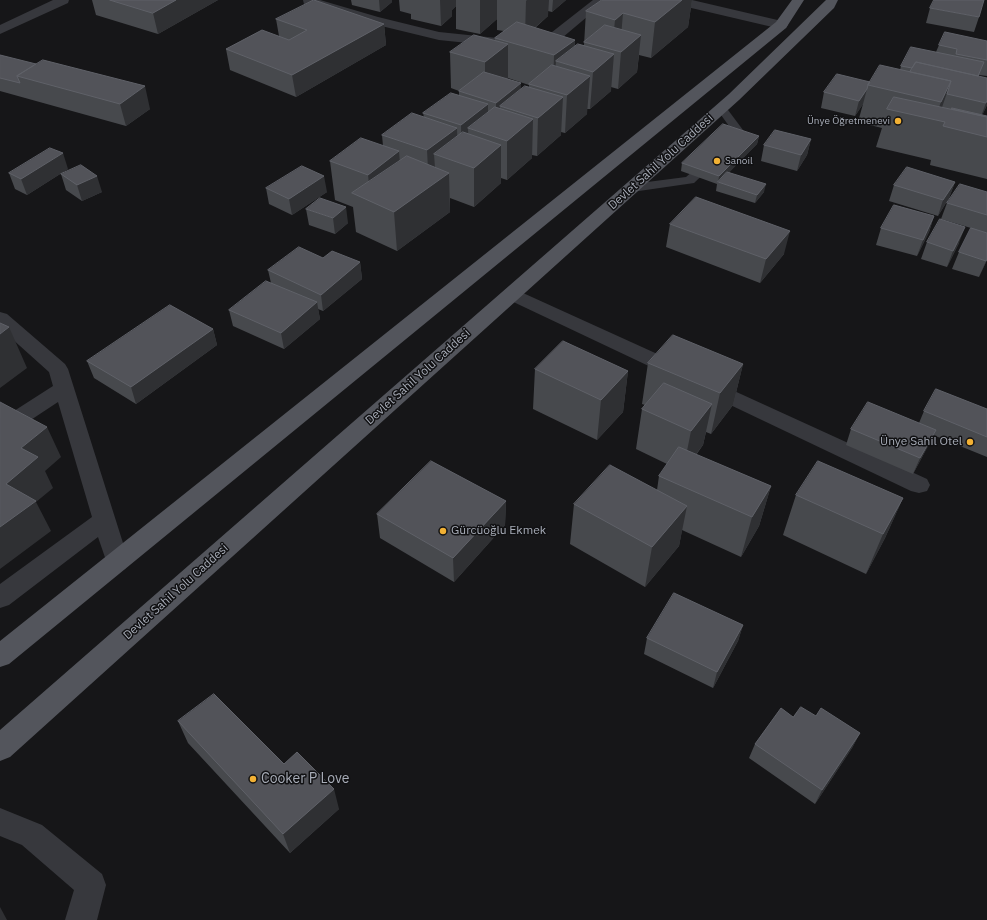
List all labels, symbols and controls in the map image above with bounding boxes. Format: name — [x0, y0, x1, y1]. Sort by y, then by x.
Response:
street label: Devlet Sahil Yolu Caddesi — [606, 111, 716, 213]
place label: Ünye Öğretmenevi — [807, 115, 890, 127]
marker: Ünye Öğretmenevi — [893, 116, 903, 126]
place label: Sanoil — [725, 155, 753, 167]
marker: Sanoil — [712, 156, 722, 166]
street label: Devlet Sahil Yolu Caddesi — [363, 326, 473, 428]
place label: Ünye Sahil Otel — [880, 435, 962, 449]
marker: Ünye Sahil Otel — [965, 437, 975, 447]
place label: Gürcüoğlu Ekmek — [451, 524, 546, 538]
marker: Gürcüoğlu Ekmek — [438, 526, 448, 536]
street label: Devlet Sahil Yolu Caddesi — [121, 541, 231, 643]
place label: Cooker P Love — [261, 771, 349, 787]
marker: Cooker P Love — [248, 774, 258, 784]

